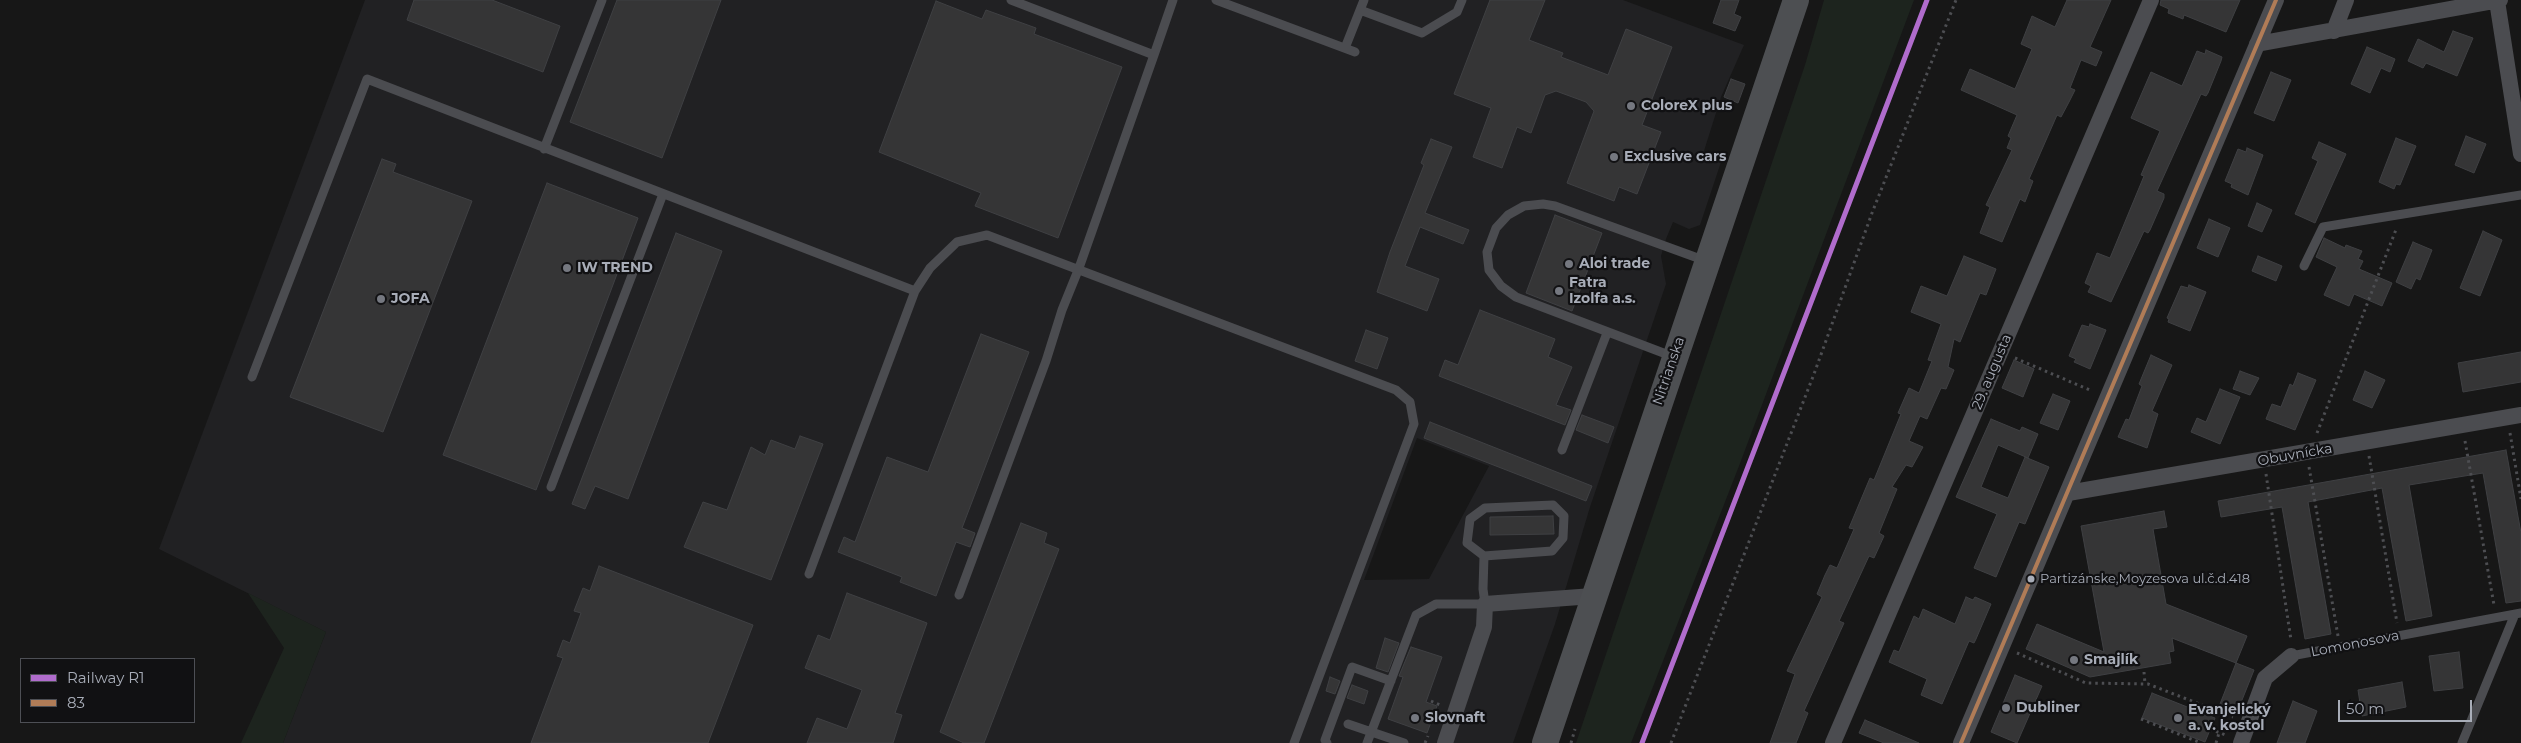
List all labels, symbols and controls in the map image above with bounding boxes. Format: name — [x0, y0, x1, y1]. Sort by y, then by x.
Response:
place label: ColoreX plus — [1641, 98, 1733, 114]
marker: ColoreX plus — [1625, 100, 1637, 112]
place label: Exclusive cars — [1624, 149, 1726, 165]
marker: Exclusive cars — [1608, 151, 1620, 163]
place label: Aloi trade — [1579, 256, 1650, 272]
marker: Aloi trade — [1563, 258, 1575, 270]
place label: IW TREND — [577, 260, 653, 276]
marker: IW TREND — [561, 262, 573, 274]
place label: Fatra Izolfa a.s. — [1569, 275, 1636, 308]
marker: Fatra Izolfa a.s. — [1553, 285, 1565, 297]
place label: JOFA — [391, 291, 430, 307]
marker: JOFA — [375, 293, 387, 305]
street label: 29. augusta — [1969, 332, 2015, 412]
street label: Nitrianska — [1649, 335, 1689, 407]
street label: Obuvnícka — [2256, 440, 2334, 470]
place label: Partizánske,Moyzesova ul.č.d.418 — [2040, 571, 2250, 587]
marker: Partizánske,Moyzesova ul.č.d.418 — [2026, 574, 2036, 584]
street label: Lomonosova — [2309, 627, 2401, 661]
place label: Smajlík — [2084, 652, 2138, 668]
marker: Smajlík — [2068, 654, 2080, 666]
legend — [20, 658, 195, 723]
text: Railway R1 — [67, 668, 144, 687]
scale bar — [2341, 690, 2475, 722]
text: 83 — [67, 693, 85, 712]
text: 50 m — [2346, 699, 2384, 718]
place label: Dubliner — [2016, 700, 2080, 716]
marker: Dubliner — [2000, 702, 2012, 714]
place label: Evanjelický a. v. kostol — [2188, 702, 2271, 734]
place label: Slovnaft — [1425, 710, 1485, 726]
marker: Slovnaft — [1409, 712, 1421, 724]
marker: Evanjelický a. v. kostol — [2172, 712, 2184, 724]

